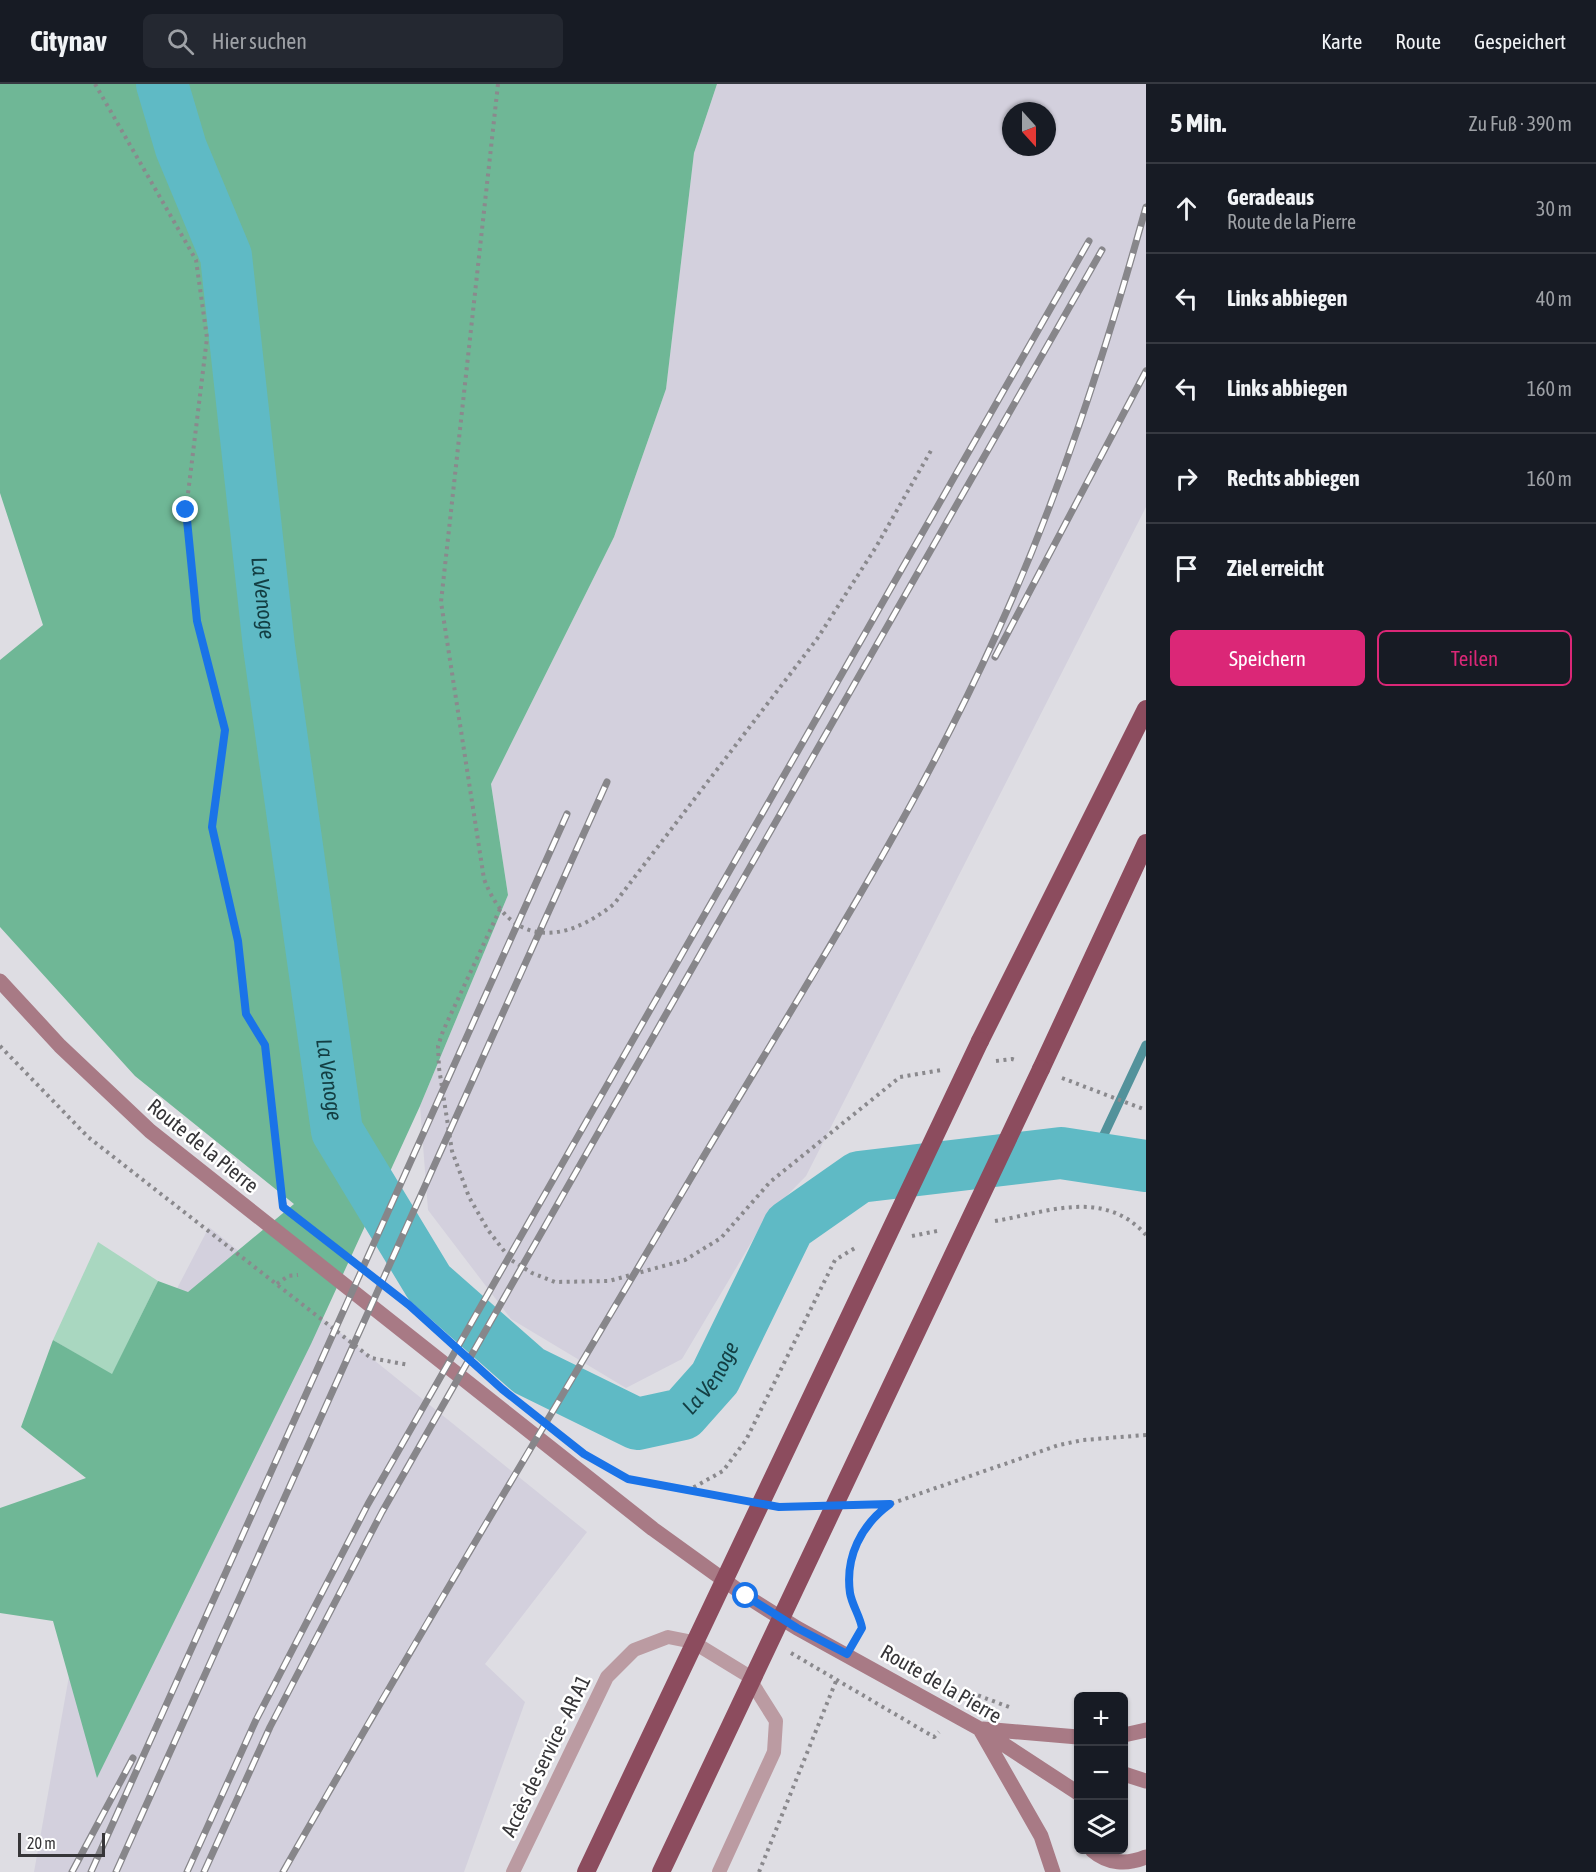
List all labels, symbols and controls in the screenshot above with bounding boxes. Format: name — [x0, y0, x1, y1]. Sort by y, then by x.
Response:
search box — [143, 14, 563, 68]
text: Citynav — [30, 25, 107, 57]
icon: search — [164, 25, 197, 58]
text: Hier suchen — [212, 28, 307, 54]
text: Karte — [1321, 29, 1362, 53]
text: Route — [1395, 29, 1441, 53]
text: Gespeichert — [1474, 29, 1566, 53]
north arrow — [1002, 102, 1056, 156]
text: 5 Min. — [1170, 108, 1226, 138]
text: Zu Fuß · 390 m — [1469, 112, 1572, 135]
text: Geradeaus — [1227, 184, 1314, 210]
icon: ahead — [1170, 192, 1203, 225]
text: 30 m — [1536, 197, 1572, 220]
text: Route de la Pierre — [1227, 210, 1356, 233]
icon: left — [1170, 282, 1203, 315]
text: Links abbiegen — [1227, 285, 1348, 311]
text: 40 m — [1536, 287, 1572, 310]
icon: left — [1170, 372, 1203, 405]
text: Links abbiegen — [1227, 375, 1348, 401]
text: 160 m — [1527, 377, 1572, 400]
icon: right — [1170, 462, 1203, 495]
text: Rechts abbiegen — [1227, 465, 1360, 491]
text: 160 m — [1527, 467, 1572, 490]
route end — [172, 496, 198, 522]
icon: arrive — [1170, 552, 1203, 585]
text: Ziel erreicht — [1227, 555, 1324, 581]
water label: La Venoge — [246, 556, 281, 641]
button: Speichern — [1170, 630, 1365, 686]
button: Teilen — [1377, 630, 1572, 686]
water label: La Venoge — [311, 1037, 348, 1122]
street label: Route de la Pierre — [143, 1093, 264, 1197]
water label: La Venoge — [676, 1337, 744, 1419]
route start — [732, 1582, 758, 1608]
street label: Route de la Pierre — [877, 1639, 1006, 1727]
street label: Accès de service - AR A1 — [496, 1671, 595, 1840]
map controls — [1074, 1692, 1128, 1854]
button: + — [1074, 1692, 1128, 1746]
button: − — [1074, 1746, 1128, 1800]
button: layers — [1074, 1800, 1128, 1854]
scale bar — [18, 1830, 105, 1858]
text: 20 m — [27, 1834, 56, 1852]

